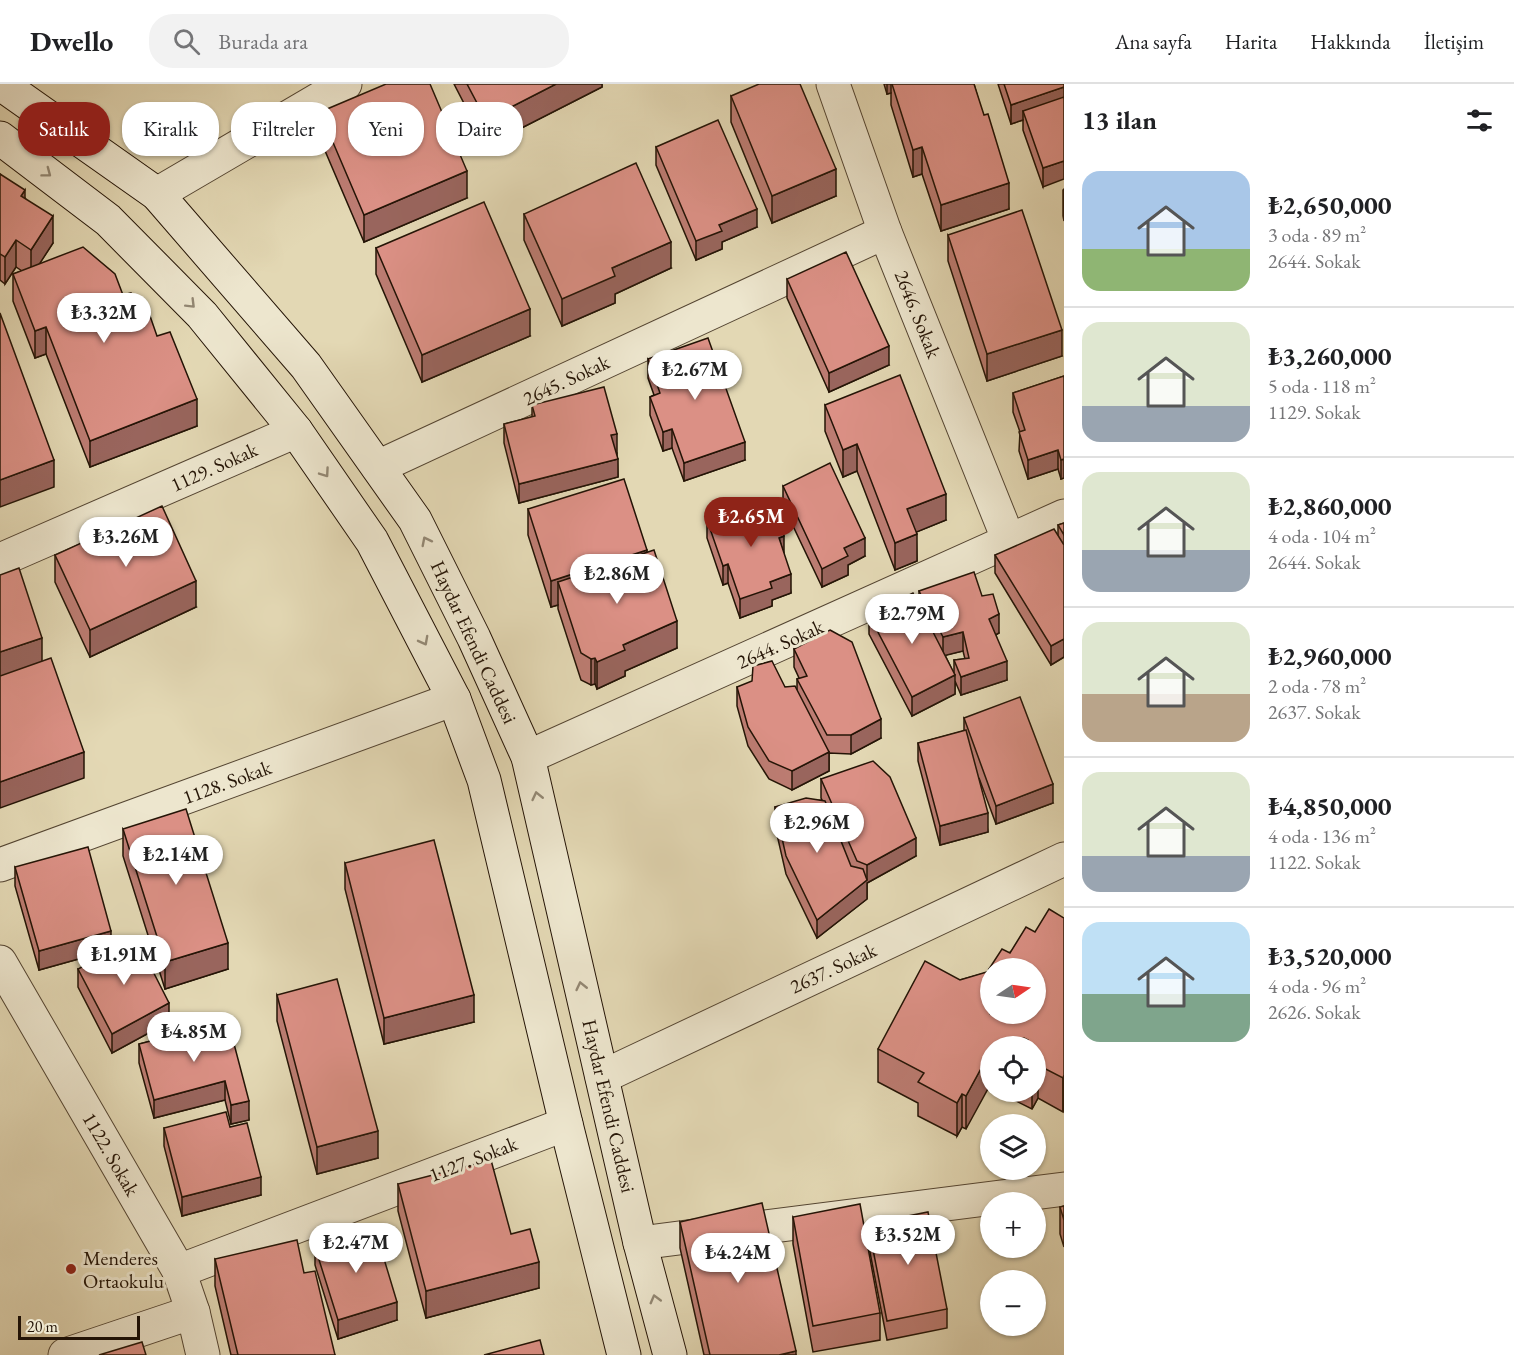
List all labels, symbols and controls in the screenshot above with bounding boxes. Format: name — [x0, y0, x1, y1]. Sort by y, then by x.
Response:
search box — [149, 14, 569, 68]
text: Dwello — [30, 23, 113, 59]
icon: search — [170, 25, 203, 58]
text: Burada ara — [218, 27, 308, 56]
text: Ana sayfa — [1115, 28, 1192, 55]
text: Harita — [1225, 28, 1277, 55]
text: Hakkında — [1310, 28, 1391, 55]
text: İletişim — [1424, 28, 1484, 55]
chip: Satılık — [18, 102, 110, 156]
chip: Kiralık — [122, 102, 219, 156]
chip: Filtreler — [231, 102, 336, 156]
chip: Yeni — [348, 102, 424, 156]
chip: Daire — [436, 102, 523, 156]
text: 13 ilan — [1082, 103, 1157, 137]
icon: filters — [1463, 104, 1496, 137]
one-way arrow — [40, 166, 51, 177]
text: ₺2,650,000 — [1268, 188, 1391, 222]
icon: home — [1130, 195, 1202, 267]
text: 3 oda · 89 m² — [1268, 222, 1366, 248]
text: 2644. Sokak — [1268, 248, 1361, 274]
street label: 2646. Sokak — [889, 266, 948, 362]
pin: ₺3.32M — [55, 293, 153, 344]
one-way arrow — [183, 296, 194, 307]
text: ₺3.32M — [71, 299, 137, 325]
text: ₺3,260,000 — [1268, 339, 1391, 373]
icon: home — [1130, 346, 1202, 418]
street label: 2645. Sokak — [519, 348, 614, 411]
pin: ₺2.67M — [646, 350, 744, 401]
text: ₺2.67M — [662, 356, 728, 382]
text: 5 oda · 118 m² — [1268, 373, 1376, 399]
text: 1129. Sokak — [1268, 399, 1361, 425]
street label: 1129. Sokak — [166, 436, 262, 498]
one-way arrow — [318, 466, 329, 477]
text: ₺2,860,000 — [1268, 489, 1391, 523]
icon: home — [1130, 496, 1202, 568]
pin: ₺2.65M — [702, 497, 800, 548]
text: ₺2.65M — [718, 503, 784, 529]
pin: ₺3.26M — [77, 517, 175, 568]
text: ₺3.26M — [93, 523, 159, 549]
text: 4 oda · 104 m² — [1268, 523, 1376, 549]
one-way arrow — [422, 537, 433, 548]
text: 2644. Sokak — [1268, 549, 1361, 575]
pin: ₺2.86M — [568, 554, 666, 605]
street label: Haydar Efendi Caddesi — [425, 556, 523, 728]
text: ₺2.86M — [584, 560, 650, 586]
pin: ₺2.79M — [863, 594, 961, 645]
text: ₺2.79M — [879, 600, 945, 626]
street label: 2644. Sokak — [732, 613, 828, 675]
one-way arrow — [416, 634, 428, 645]
text: ₺2,960,000 — [1268, 639, 1391, 673]
icon: home — [1130, 646, 1202, 718]
text: 2 oda · 78 m² — [1268, 673, 1366, 699]
text: 2637. Sokak — [1268, 699, 1361, 725]
street label: 1128. Sokak — [179, 754, 276, 810]
text: ₺4,850,000 — [1268, 789, 1391, 823]
one-way arrow — [532, 791, 545, 801]
icon: home — [1130, 796, 1202, 868]
pin: ₺2.96M — [768, 803, 866, 854]
text: ₺2.96M — [784, 809, 850, 835]
text: 4 oda · 136 m² — [1268, 823, 1376, 849]
pin: ₺2.14M — [127, 835, 225, 886]
text: ₺2.14M — [143, 841, 209, 867]
text: 1122. Sokak — [1268, 849, 1361, 875]
pin: ₺1.91M — [75, 935, 173, 986]
street label: 2637. Sokak — [786, 936, 881, 999]
text: ₺3,520,000 — [1268, 939, 1391, 973]
text: ₺1.91M — [91, 941, 157, 967]
icon: home — [1130, 946, 1202, 1018]
north arrow — [980, 958, 1046, 1024]
map controls — [980, 958, 1046, 1336]
text: 4 oda · 96 m² — [1268, 973, 1366, 999]
one-way arrow — [576, 981, 589, 991]
text: 2626. Sokak — [1268, 999, 1361, 1025]
pin: ₺4.85M — [145, 1012, 243, 1063]
street label: Haydar Efendi Caddesi — [576, 1017, 642, 1195]
text: ₺4.85M — [161, 1018, 227, 1044]
button: locate — [980, 1036, 1046, 1102]
street label: 1122. Sokak — [77, 1107, 146, 1201]
button: layers — [980, 1114, 1046, 1180]
street label: 1127. Sokak — [425, 1130, 521, 1188]
button: + — [980, 1192, 1046, 1258]
pin: ₺3.52M — [859, 1215, 957, 1266]
text: ₺3.52M — [875, 1221, 941, 1247]
pin: ₺2.47M — [307, 1223, 405, 1274]
text: ₺2.47M — [323, 1229, 389, 1255]
pin: ₺4.24M — [689, 1233, 787, 1284]
text: ₺4.24M — [705, 1239, 771, 1265]
place label: Menderes Ortaokulu — [83, 1245, 165, 1294]
marker: Menderes Ortaokulu — [64, 1262, 78, 1276]
button: − — [980, 1270, 1046, 1336]
one-way arrow — [650, 1294, 662, 1304]
scale bar — [18, 1313, 140, 1340]
text: 20 m — [27, 1316, 58, 1337]

